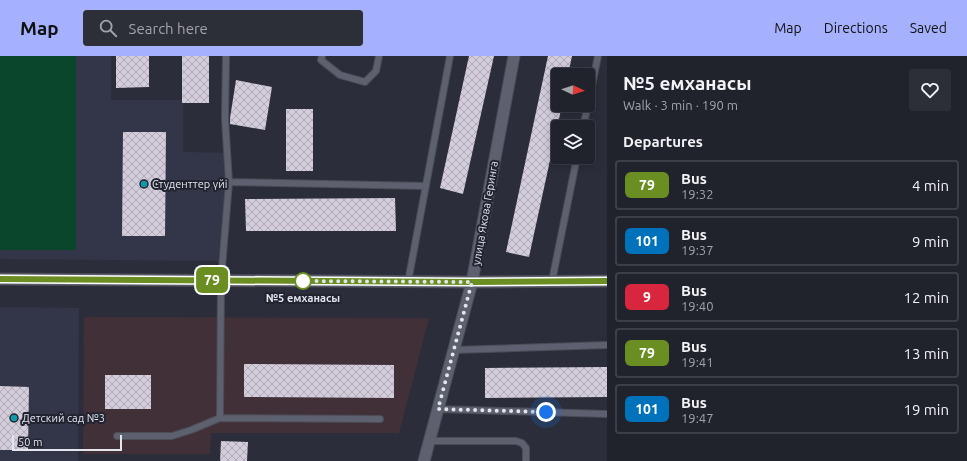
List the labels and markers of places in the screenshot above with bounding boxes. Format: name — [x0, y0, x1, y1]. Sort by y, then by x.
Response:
place label: Студенттер үйі — [152, 178, 227, 190]
marker: Студенттер үйі — [139, 179, 149, 189]
marker: №5 емханасы — [294, 272, 312, 290]
place label: №5 емханасы — [266, 292, 340, 304]
place label: Детский сад №3 — [22, 412, 105, 424]
marker: Детский сад №3 — [9, 413, 19, 423]

